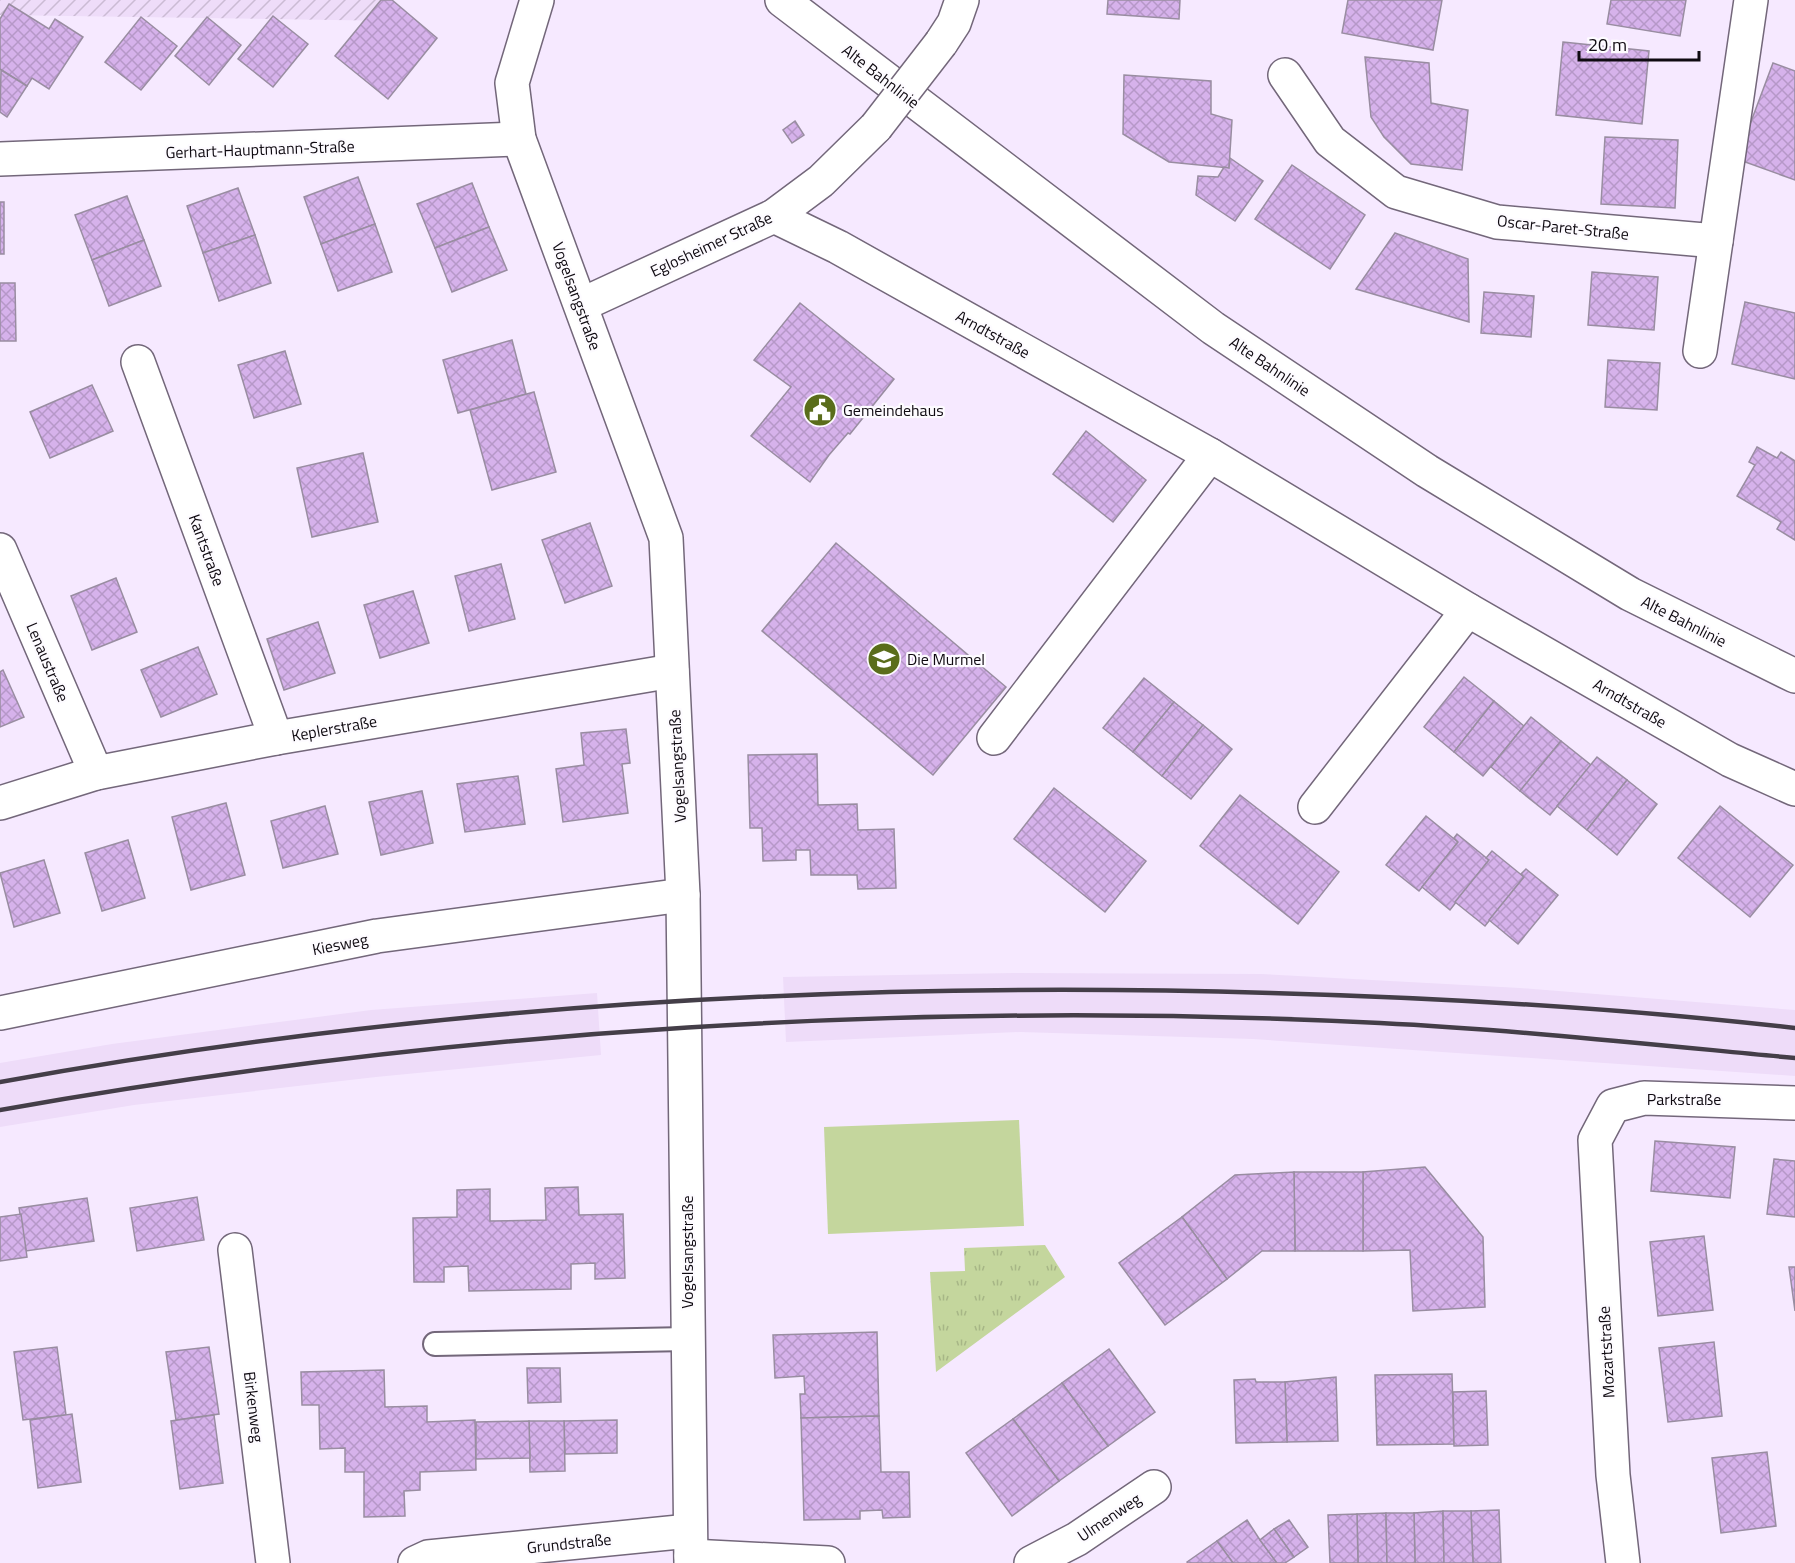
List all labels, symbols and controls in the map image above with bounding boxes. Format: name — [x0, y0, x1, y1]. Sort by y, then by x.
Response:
scale bar — [1579, 24, 1699, 62]
text: 20 m — [1588, 31, 1627, 58]
street label: Alte Bahnlinie — [837, 38, 925, 114]
street label: Gerhart-Hauptmann-Straße — [165, 134, 355, 164]
street label: Eglosheimer Straße — [646, 205, 776, 283]
street label: Oscar-Paret-Straße — [1496, 208, 1630, 246]
street label: Vogelsangstraße — [546, 239, 608, 353]
street label: Arndtstraße — [951, 304, 1035, 364]
street label: Alte Bahnlinie — [1225, 330, 1315, 402]
public building icon: Gemeindehaus — [802, 392, 838, 428]
place label: Gemeindehaus — [843, 398, 944, 422]
street label: Kantstraße — [183, 511, 231, 589]
street label: Alte Bahnlinie — [1637, 589, 1731, 653]
street label: Lenaustraße — [20, 618, 76, 706]
school or university icon: Die Murmel — [866, 641, 902, 677]
place label: Die Murmel — [907, 647, 985, 671]
street label: Arndtstraße — [1589, 672, 1671, 734]
street label: Keplerstraße — [289, 709, 379, 747]
street label: Vogelsangstraße — [662, 709, 692, 823]
street label: Kiesweg — [310, 927, 370, 961]
street label: Parkstraße — [1647, 1087, 1721, 1111]
street label: Vogelsangstraße — [675, 1195, 699, 1309]
street label: Mozartstraße — [1592, 1305, 1620, 1399]
street label: Birkenweg — [238, 1370, 270, 1444]
street label: Ulmenweg — [1072, 1487, 1146, 1547]
street label: Grundstraße — [526, 1527, 612, 1559]

